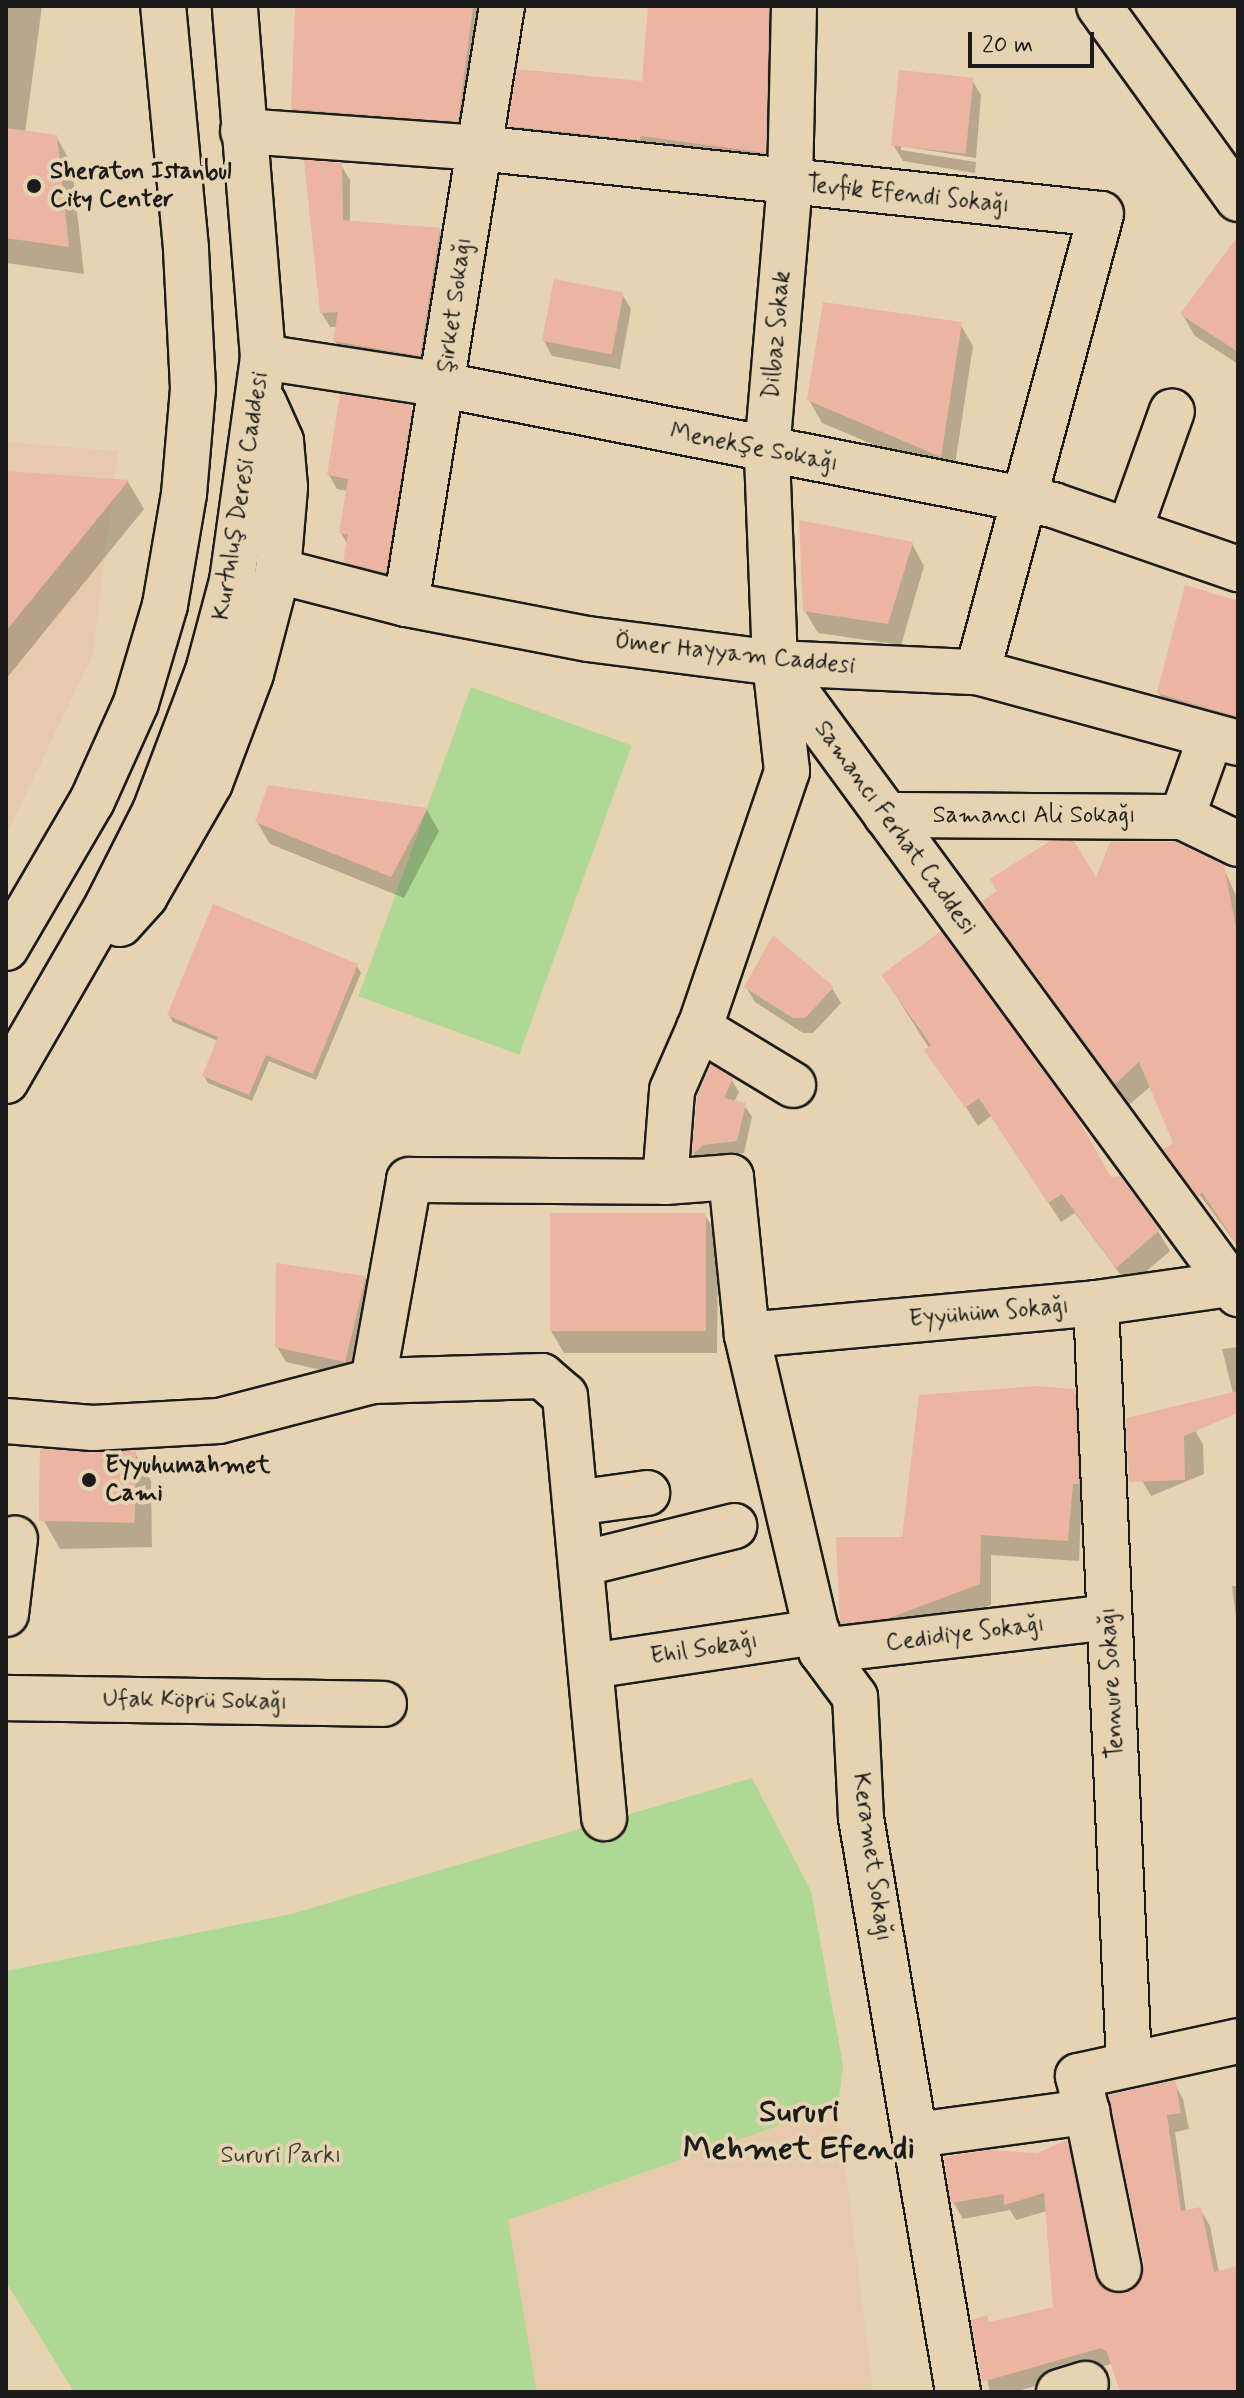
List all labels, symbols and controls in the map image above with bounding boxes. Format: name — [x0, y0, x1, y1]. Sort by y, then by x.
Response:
scale bar — [972, 16, 1098, 66]
text: 20 m — [982, 30, 1033, 61]
place label: Sheraton Istanbul City Center — [50, 158, 232, 214]
street label: Tevfik Efendi Sokağı — [806, 170, 1010, 220]
marker: Sheraton Istanbul City Center — [25, 177, 43, 195]
street label: Şirket Sokağı — [431, 235, 479, 375]
street label: Dilbaz Sokak — [757, 268, 797, 402]
street label: Kurtuluş Deresi Caddesi — [207, 370, 275, 622]
street label: Menekşe Sokağı — [669, 418, 839, 478]
street label: Ömer Hayyam Caddesi — [618, 628, 852, 680]
street label: Samancı Ferhat Caddesi — [807, 715, 983, 941]
street label: Samancı Ali Sokağı — [932, 802, 1136, 830]
street label: Eyyühüm Sokağı — [907, 1292, 1071, 1334]
place label: Eyyuhumahmet Cami — [105, 1452, 270, 1508]
marker: Eyyuhumahmet Cami — [80, 1471, 98, 1489]
street label: Tennure Sokağı — [1094, 1605, 1130, 1761]
street label: Cedidiye Sokağı — [884, 1610, 1046, 1658]
street label: Ehil Sokağı — [648, 1626, 760, 1672]
street label: Ufak Köprü Sokağı — [101, 1685, 289, 1717]
street label: Keramet Sokağı — [846, 1770, 898, 1944]
district label: Sururi Mehmet Efendi — [686, 2094, 912, 2169]
park label: Sururi Parkı — [221, 2142, 341, 2170]

